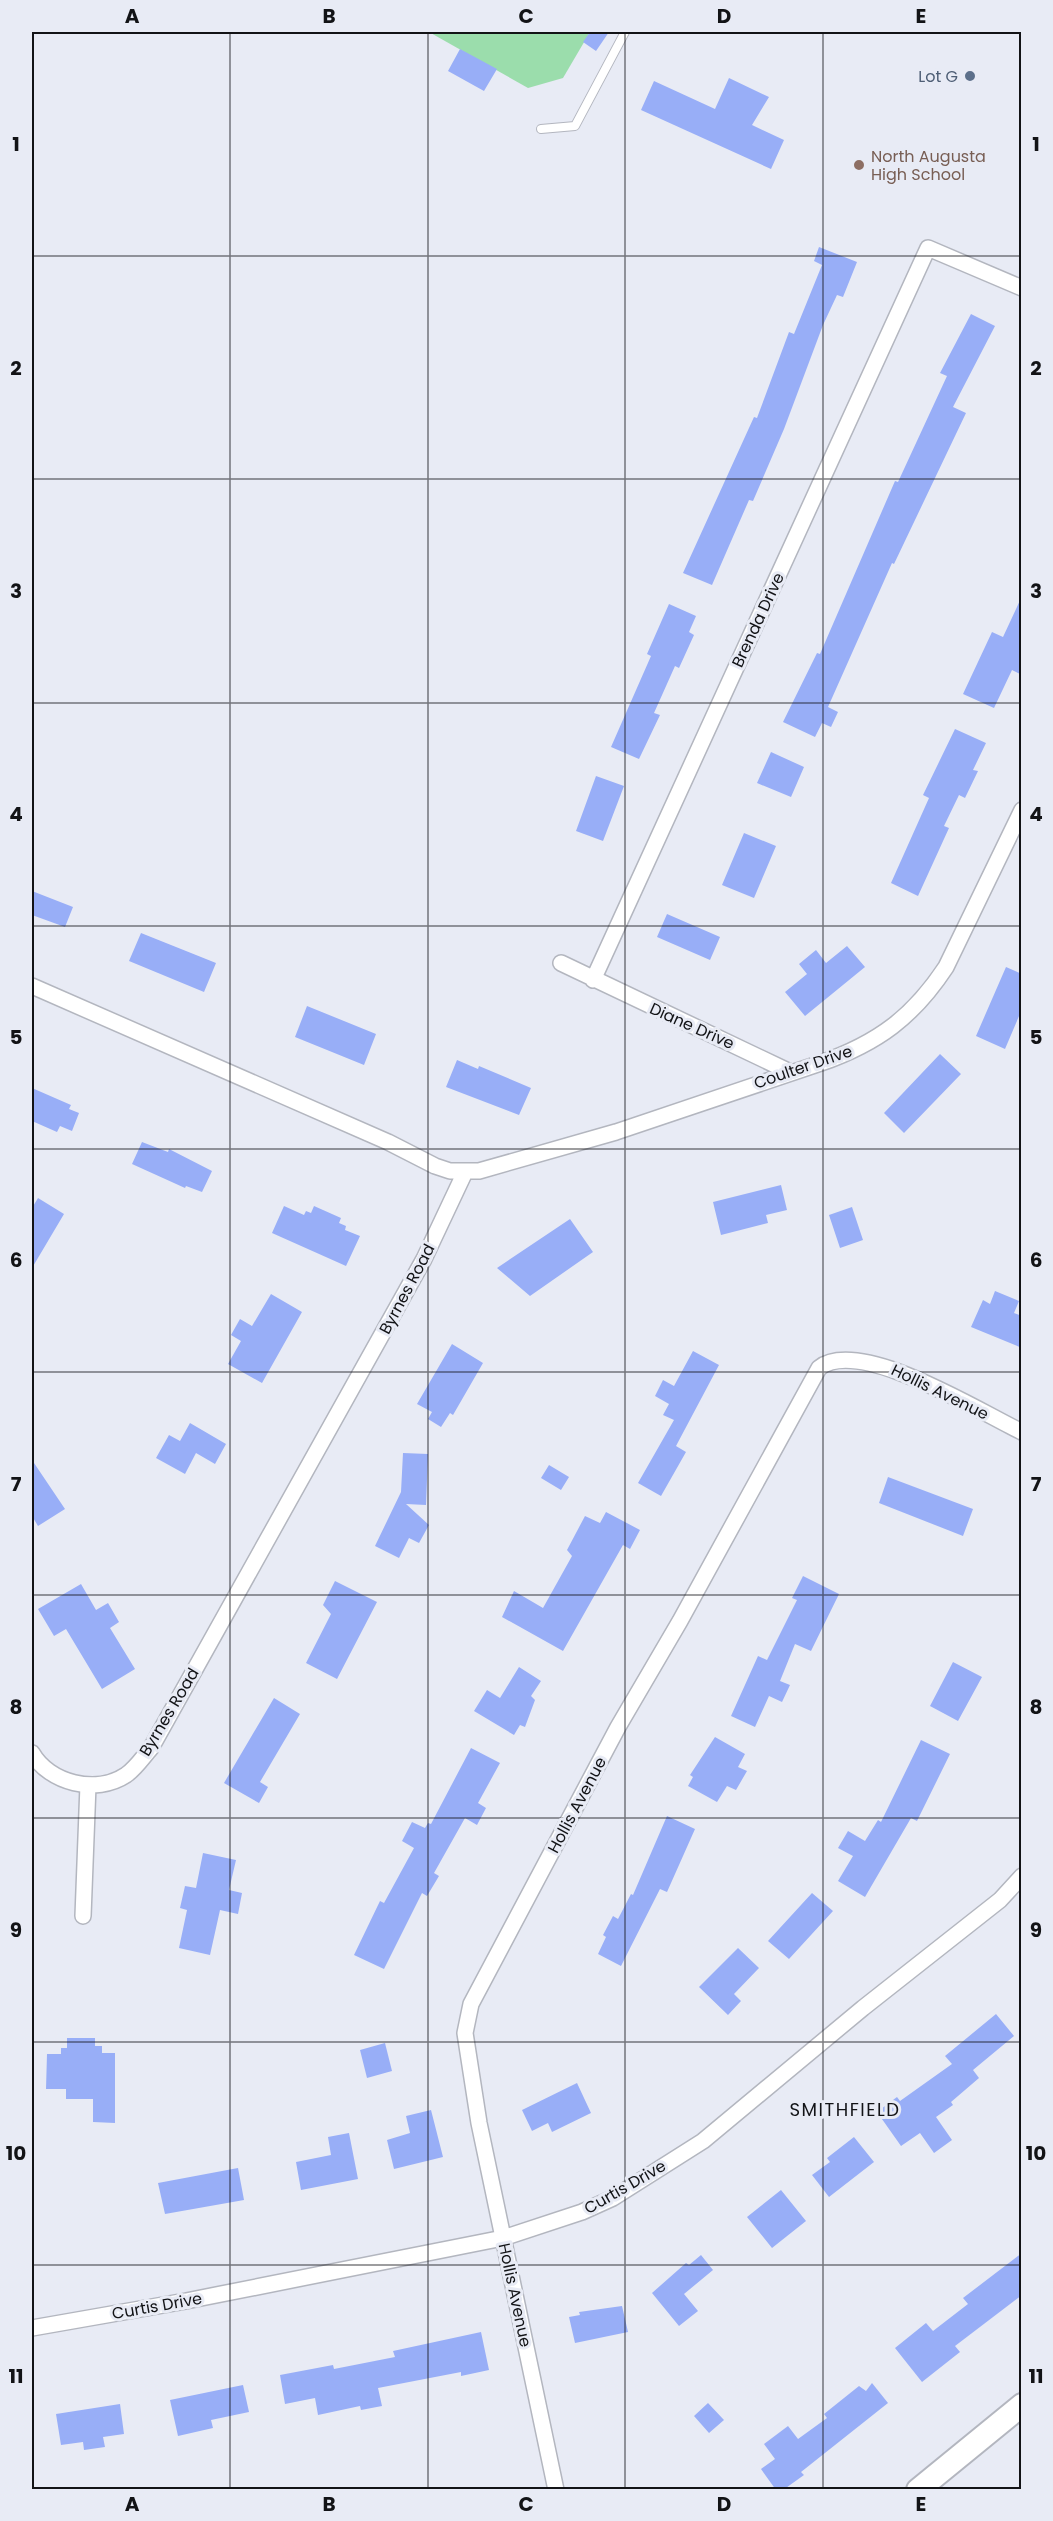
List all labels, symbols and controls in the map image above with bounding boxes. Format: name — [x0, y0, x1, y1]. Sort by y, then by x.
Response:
text: A — [125, 2, 140, 30]
text: B — [322, 2, 336, 30]
text: C — [518, 2, 534, 30]
text: D — [717, 2, 731, 30]
text: E — [916, 2, 926, 30]
place label: Lot G — [918, 65, 958, 88]
marker: Lot G — [963, 69, 977, 83]
text: 1 — [12, 130, 20, 158]
text: 1 — [1032, 130, 1040, 158]
place label: North Augusta High School — [871, 145, 986, 186]
marker: North Augusta High School — [852, 158, 866, 172]
text: 2 — [10, 354, 22, 382]
text: 2 — [1030, 354, 1042, 382]
street label: Brenda Drive — [726, 569, 790, 671]
text: 3 — [10, 577, 22, 605]
text: 3 — [1030, 577, 1042, 605]
text: 4 — [9, 800, 23, 828]
text: 4 — [1029, 800, 1043, 828]
street label: Diane Drive — [646, 997, 738, 1055]
text: 5 — [10, 1023, 23, 1051]
text: 5 — [1030, 1023, 1043, 1051]
street label: Coulter Drive — [751, 1039, 855, 1095]
street label: Byrnes Road — [374, 1240, 440, 1338]
text: 6 — [10, 1246, 22, 1274]
text: 6 — [1030, 1246, 1042, 1274]
street label: Hollis Avenue — [887, 1358, 993, 1426]
text: 7 — [11, 1470, 22, 1498]
text: 7 — [1031, 1470, 1042, 1498]
street label: Byrnes Road — [134, 1664, 204, 1760]
text: 8 — [10, 1693, 22, 1721]
text: 8 — [1030, 1693, 1042, 1721]
street label: Hollis Avenue — [542, 1753, 612, 1857]
text: 9 — [10, 1916, 22, 1944]
text: 9 — [1030, 1916, 1042, 1944]
district label: SMITHFIELD — [790, 2097, 900, 2122]
text: 10 — [6, 2139, 26, 2167]
text: 10 — [1026, 2139, 1046, 2167]
street label: Curtis Drive — [580, 2154, 670, 2220]
street label: Hollis Avenue — [493, 2241, 537, 2349]
street label: Curtis Drive — [110, 2287, 204, 2325]
text: 11 — [8, 2362, 24, 2390]
text: 11 — [1028, 2362, 1044, 2390]
text: A — [125, 2490, 140, 2518]
text: B — [322, 2490, 336, 2518]
text: C — [518, 2490, 534, 2518]
text: D — [717, 2490, 731, 2518]
text: E — [916, 2490, 926, 2518]

